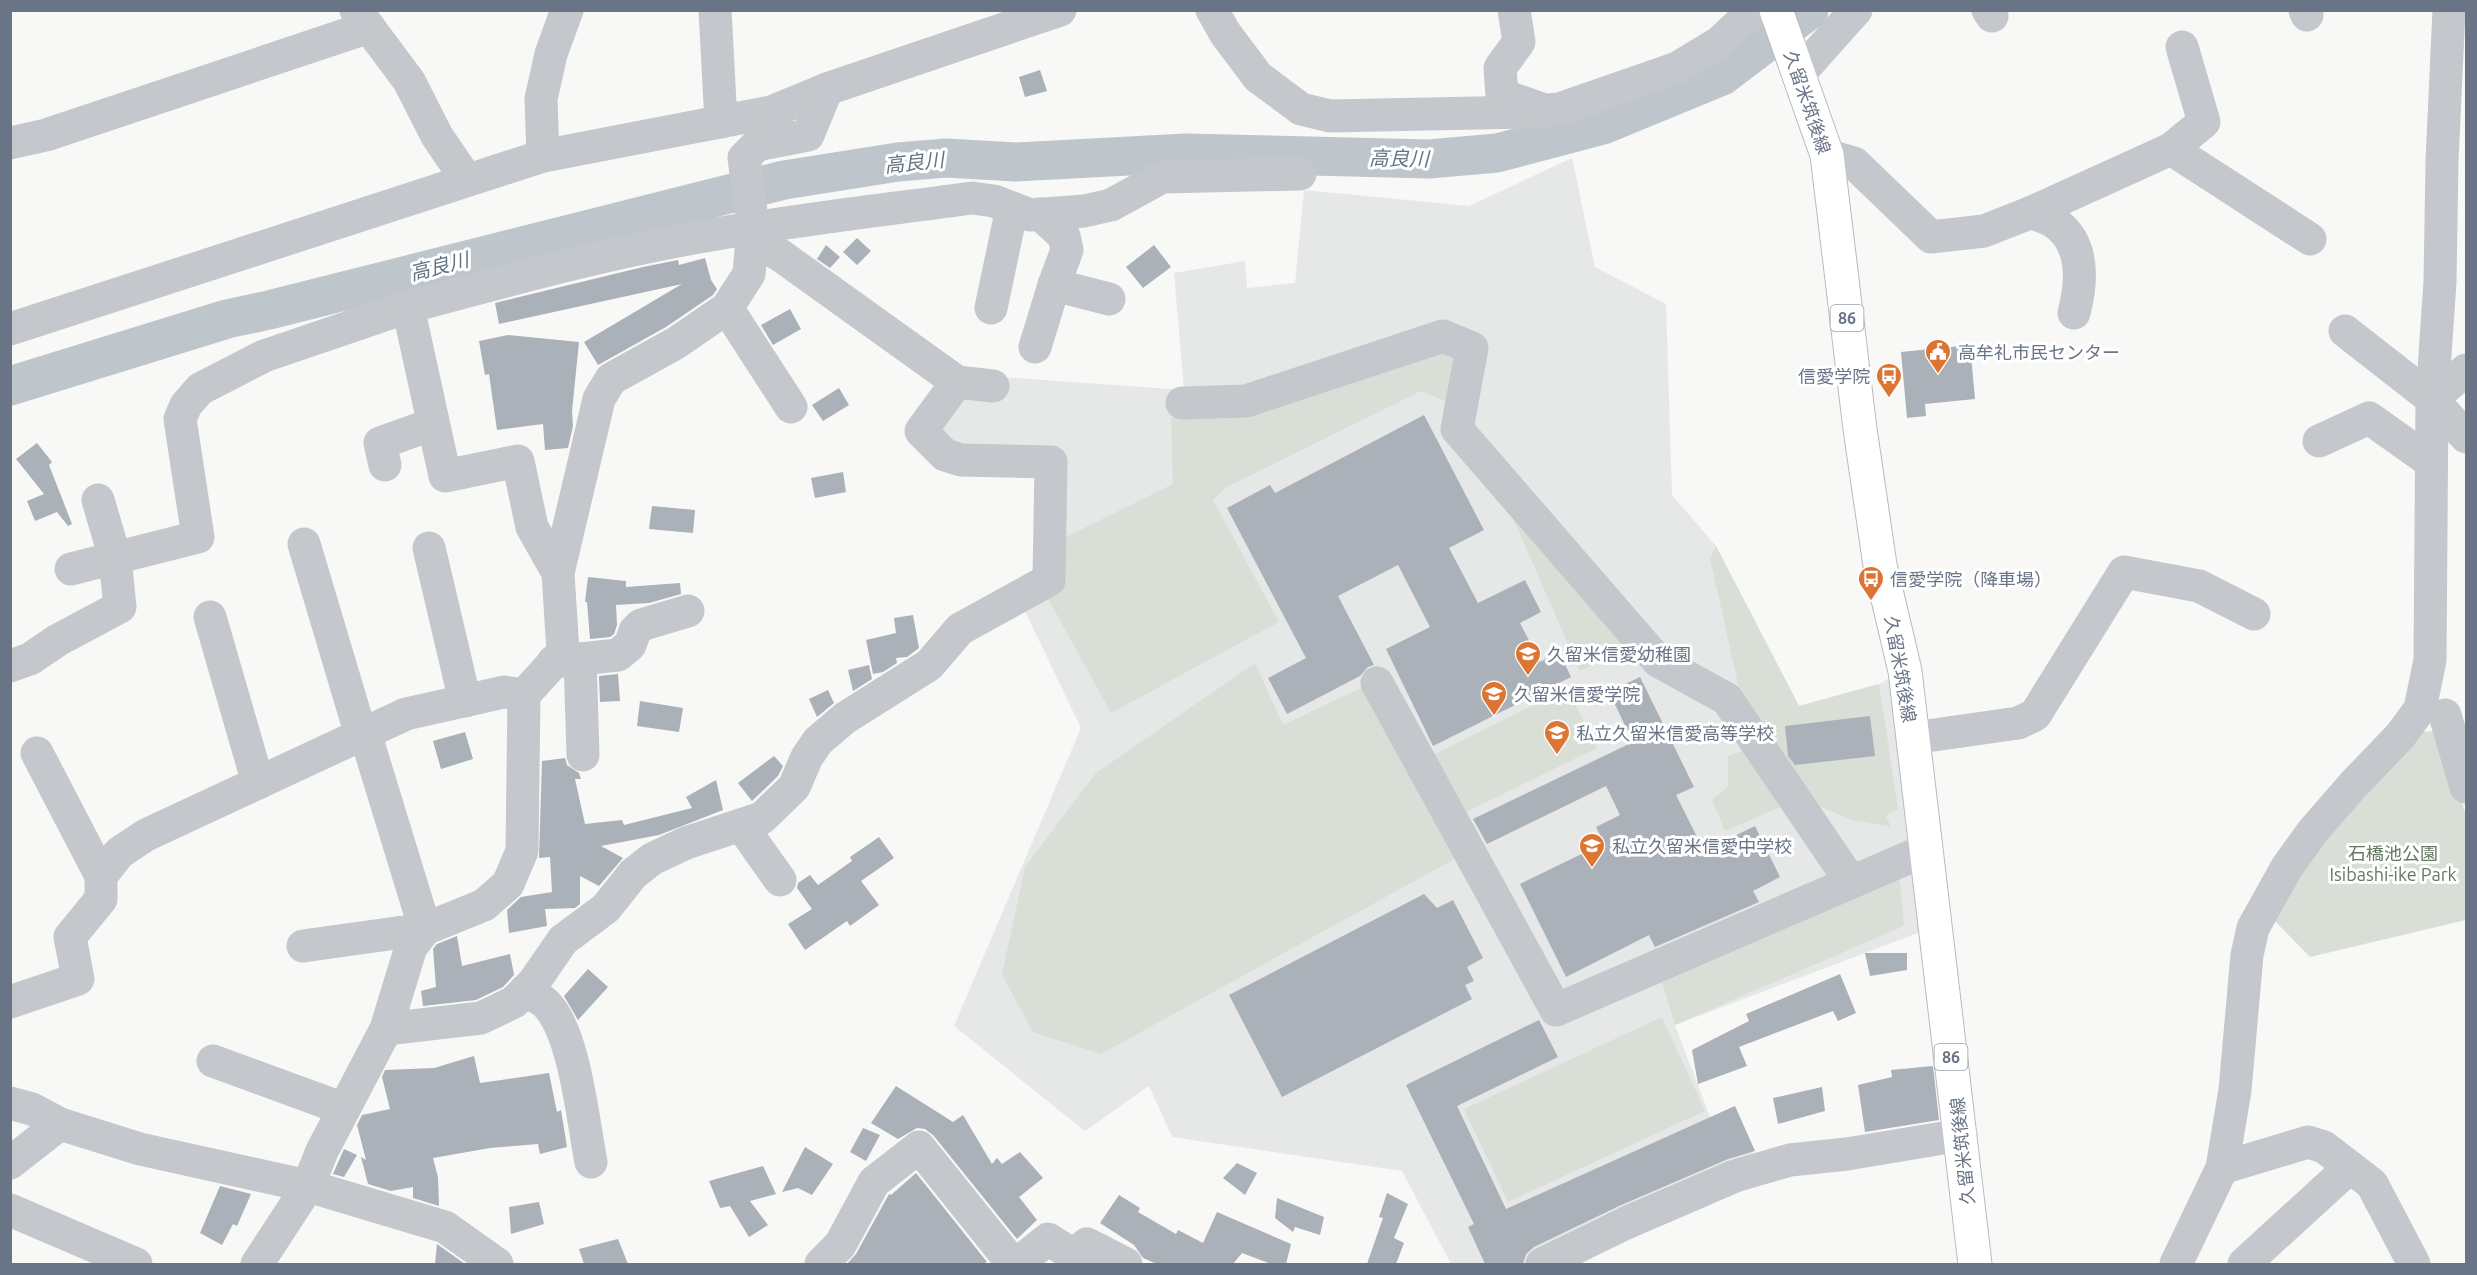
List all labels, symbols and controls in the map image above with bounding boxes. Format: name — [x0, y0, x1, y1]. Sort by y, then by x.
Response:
street label: 久留米筑後線 — [1781, 48, 1835, 156]
water label: 高良川 — [1369, 146, 1431, 170]
water label: 高良川 — [883, 147, 947, 177]
water label: 高良川 — [407, 247, 473, 284]
road number: 86 — [1830, 305, 1864, 331]
public building icon: 高牟礼市民センター — [1923, 337, 1953, 375]
place label: 高牟礼市民センター — [1958, 342, 2120, 362]
bus stop icon: 信愛学院 — [1874, 361, 1904, 399]
place label: 信愛学院 — [1798, 366, 1870, 386]
bus stop icon: 信愛学院（降車場） — [1856, 564, 1886, 602]
place label: 信愛学院（降車場） — [1890, 569, 2052, 589]
street label: 久留米筑後線 — [1882, 614, 1920, 724]
school or university icon: 久留米信愛幼稚園 — [1513, 639, 1543, 677]
place label: 久留米信愛幼稚園 — [1547, 644, 1691, 664]
school or university icon: 久留米信愛学院 — [1479, 679, 1509, 717]
place label: 久留米信愛学院 — [1514, 684, 1640, 704]
school or university icon: 私立久留米信愛高等学校 — [1542, 718, 1572, 756]
place label: 私立久留米信愛高等学校 — [1576, 723, 1774, 743]
school or university icon: 私立久留米信愛中学校 — [1577, 831, 1607, 869]
place label: 私立久留米信愛中学校 — [1612, 836, 1792, 856]
park label: 石橋池公園 Isibashi-ike Park — [2329, 843, 2457, 884]
road number: 86 — [1934, 1044, 1968, 1070]
street label: 久留米筑後線 — [1946, 1096, 1978, 1206]

